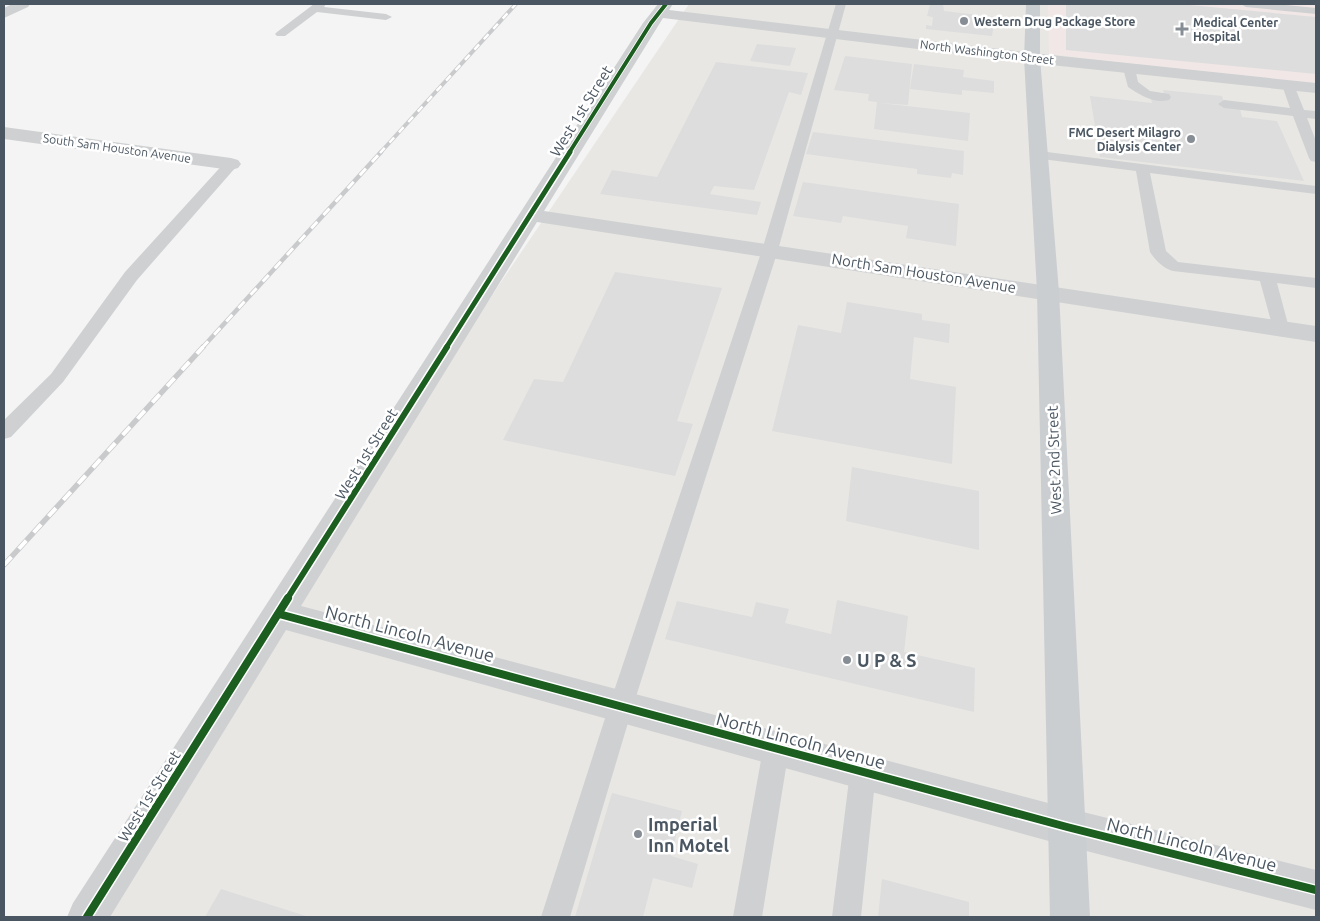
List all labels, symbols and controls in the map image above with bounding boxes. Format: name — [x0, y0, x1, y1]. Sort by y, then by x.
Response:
marker: Western Drug Package Store — [958, 15, 970, 27]
place label: Western Drug Package Store — [974, 15, 1135, 28]
place label: Medical Center Hospital — [1193, 16, 1278, 43]
marker: Medical Center Hospital — [1175, 22, 1189, 36]
street label: North Washington Street — [919, 37, 1055, 67]
street label: West 1st Street — [546, 62, 616, 160]
place label: FMC Desert Milagro Dialysis Center — [1068, 126, 1181, 153]
street label: South Sam Houston Avenue — [42, 131, 192, 165]
marker: FMC Desert Milagro Dialysis Center — [1185, 133, 1197, 145]
street label: North Sam Houston Avenue — [831, 250, 1017, 296]
street label: West 1st Street — [331, 405, 401, 503]
street label: West 2nd Street — [1044, 405, 1064, 515]
street label: North Lincoln Avenue — [323, 601, 497, 665]
place label: U P & S — [857, 650, 917, 670]
marker: U P & S — [841, 654, 853, 666]
street label: North Lincoln Avenue — [714, 708, 888, 772]
street label: West 1st Street — [114, 747, 184, 845]
street label: North Lincoln Avenue — [1105, 813, 1279, 875]
place label: Imperial Inn Motel — [648, 814, 729, 855]
marker: Imperial Inn Motel — [632, 828, 644, 840]

